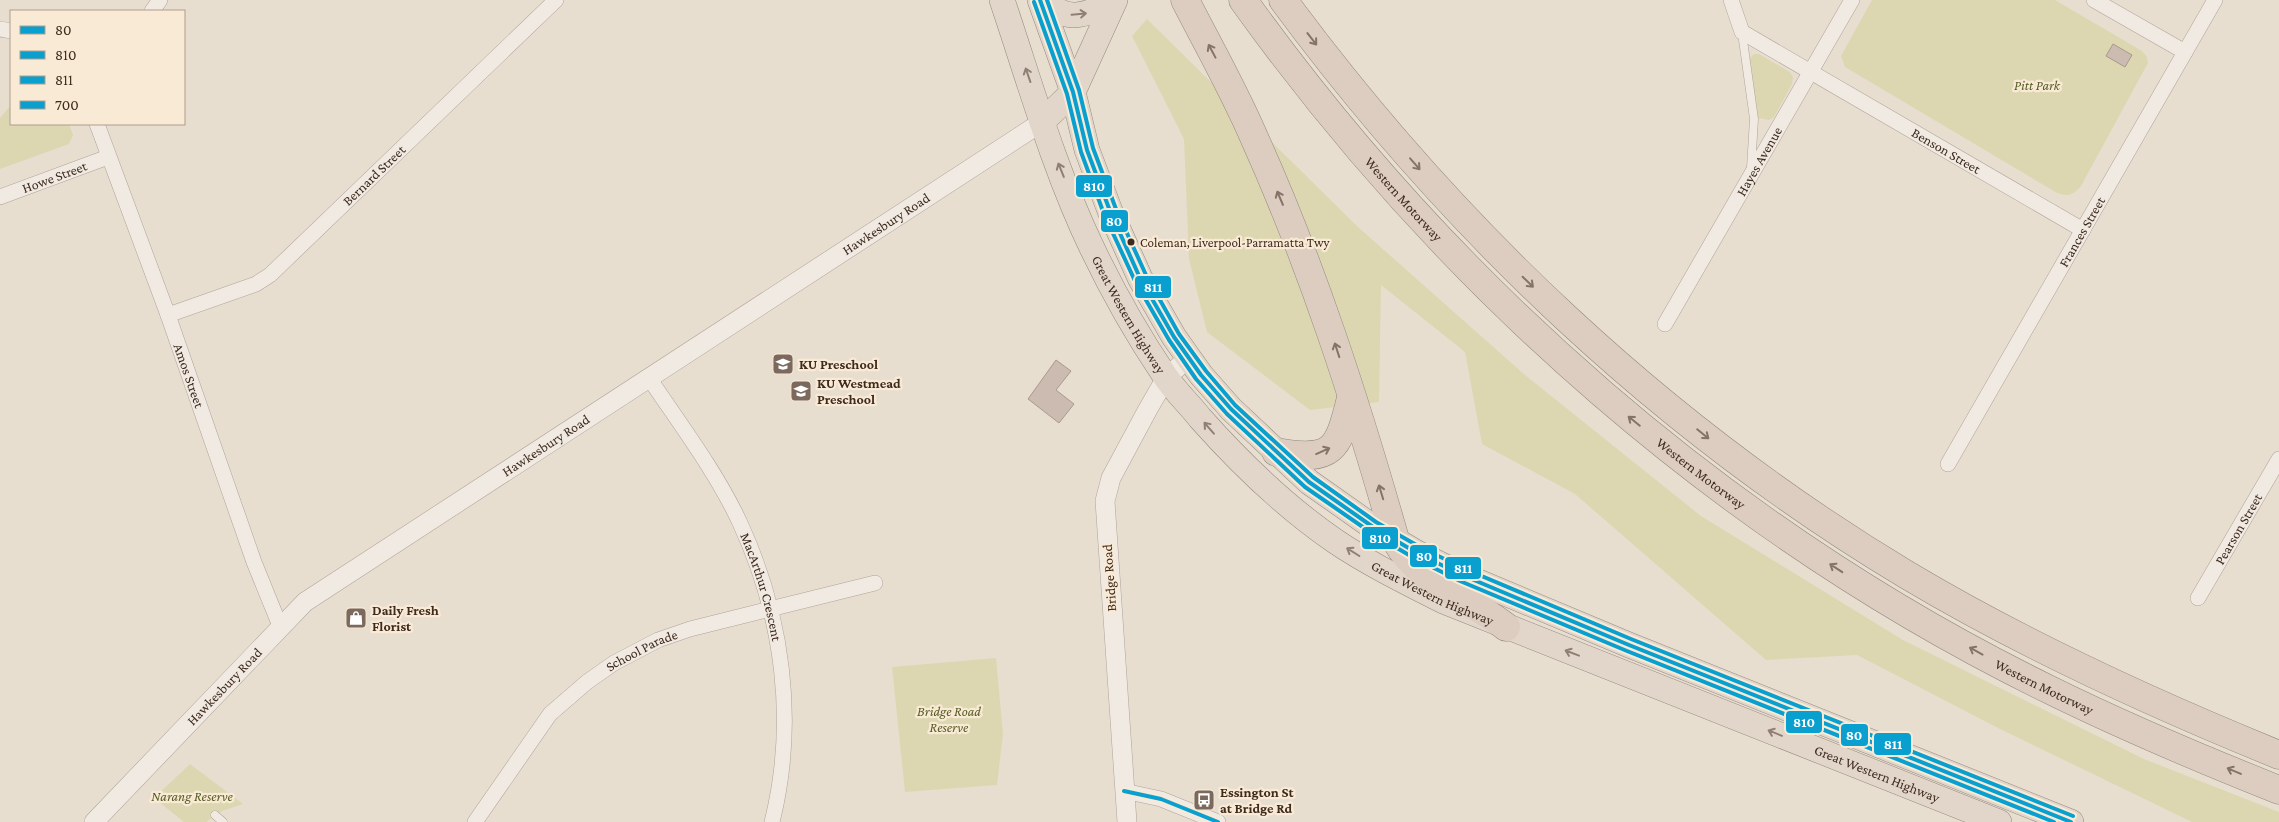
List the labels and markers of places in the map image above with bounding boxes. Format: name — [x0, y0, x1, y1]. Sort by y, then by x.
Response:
place label: Coleman, Liverpool-Parramatta Twy — [1140, 235, 1331, 250]
marker: Coleman, Liverpool-Parramatta Twy — [1126, 237, 1136, 247]
school or university icon: KU Preschool — [771, 352, 795, 376]
place label: KU Preschool — [799, 356, 878, 372]
place label: KU Westmead Preschool — [817, 375, 901, 407]
school or university icon: KU Westmead Preschool — [789, 379, 813, 403]
place label: Daily Fresh Florist — [372, 602, 439, 634]
shop icon: Daily Fresh Florist — [344, 606, 368, 630]
place label: Essington St at Bridge Rd — [1220, 784, 1294, 816]
bus stop icon: Essington St at Bridge Rd — [1192, 788, 1216, 812]

